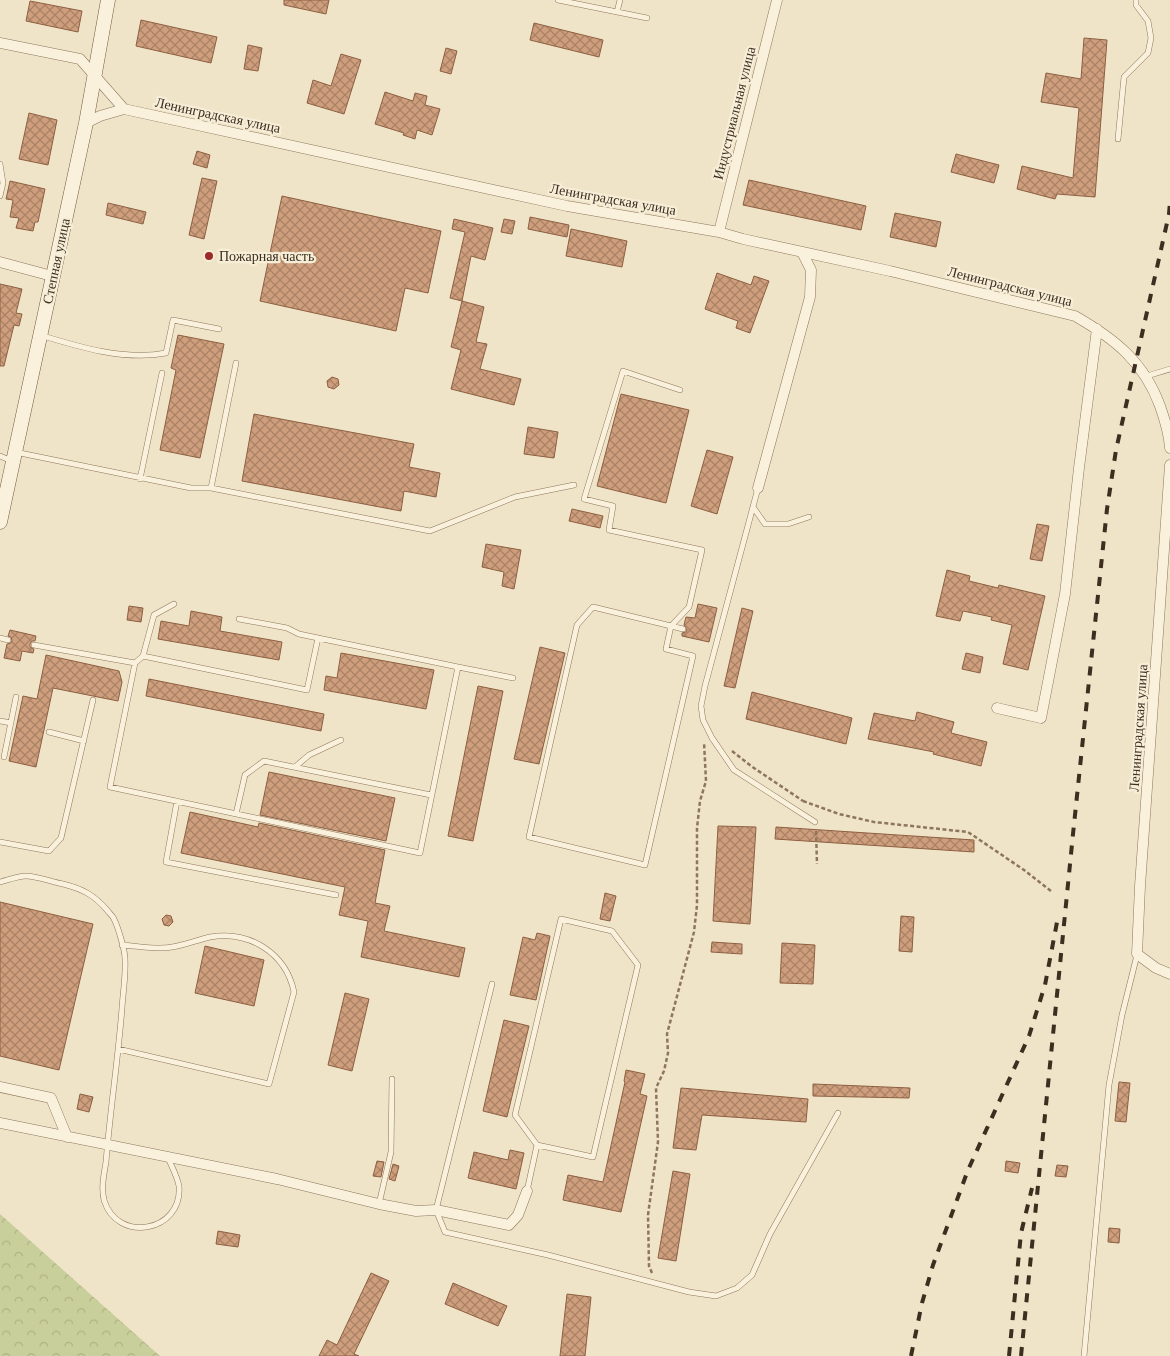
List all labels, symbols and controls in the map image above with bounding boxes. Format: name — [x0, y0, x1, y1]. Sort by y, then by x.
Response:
street label: Индустриальная улица — [711, 44, 758, 181]
street label: Ленинградская улица — [154, 95, 283, 136]
street label: Ленинградская улица — [549, 181, 678, 218]
street label: Степная улица — [40, 216, 73, 305]
place label: Пожарная часть — [219, 249, 314, 264]
marker: Пожарная часть — [203, 250, 215, 262]
street label: Ленинградская улица — [946, 264, 1074, 309]
street label: Ленинградская улица — [1127, 663, 1150, 792]

